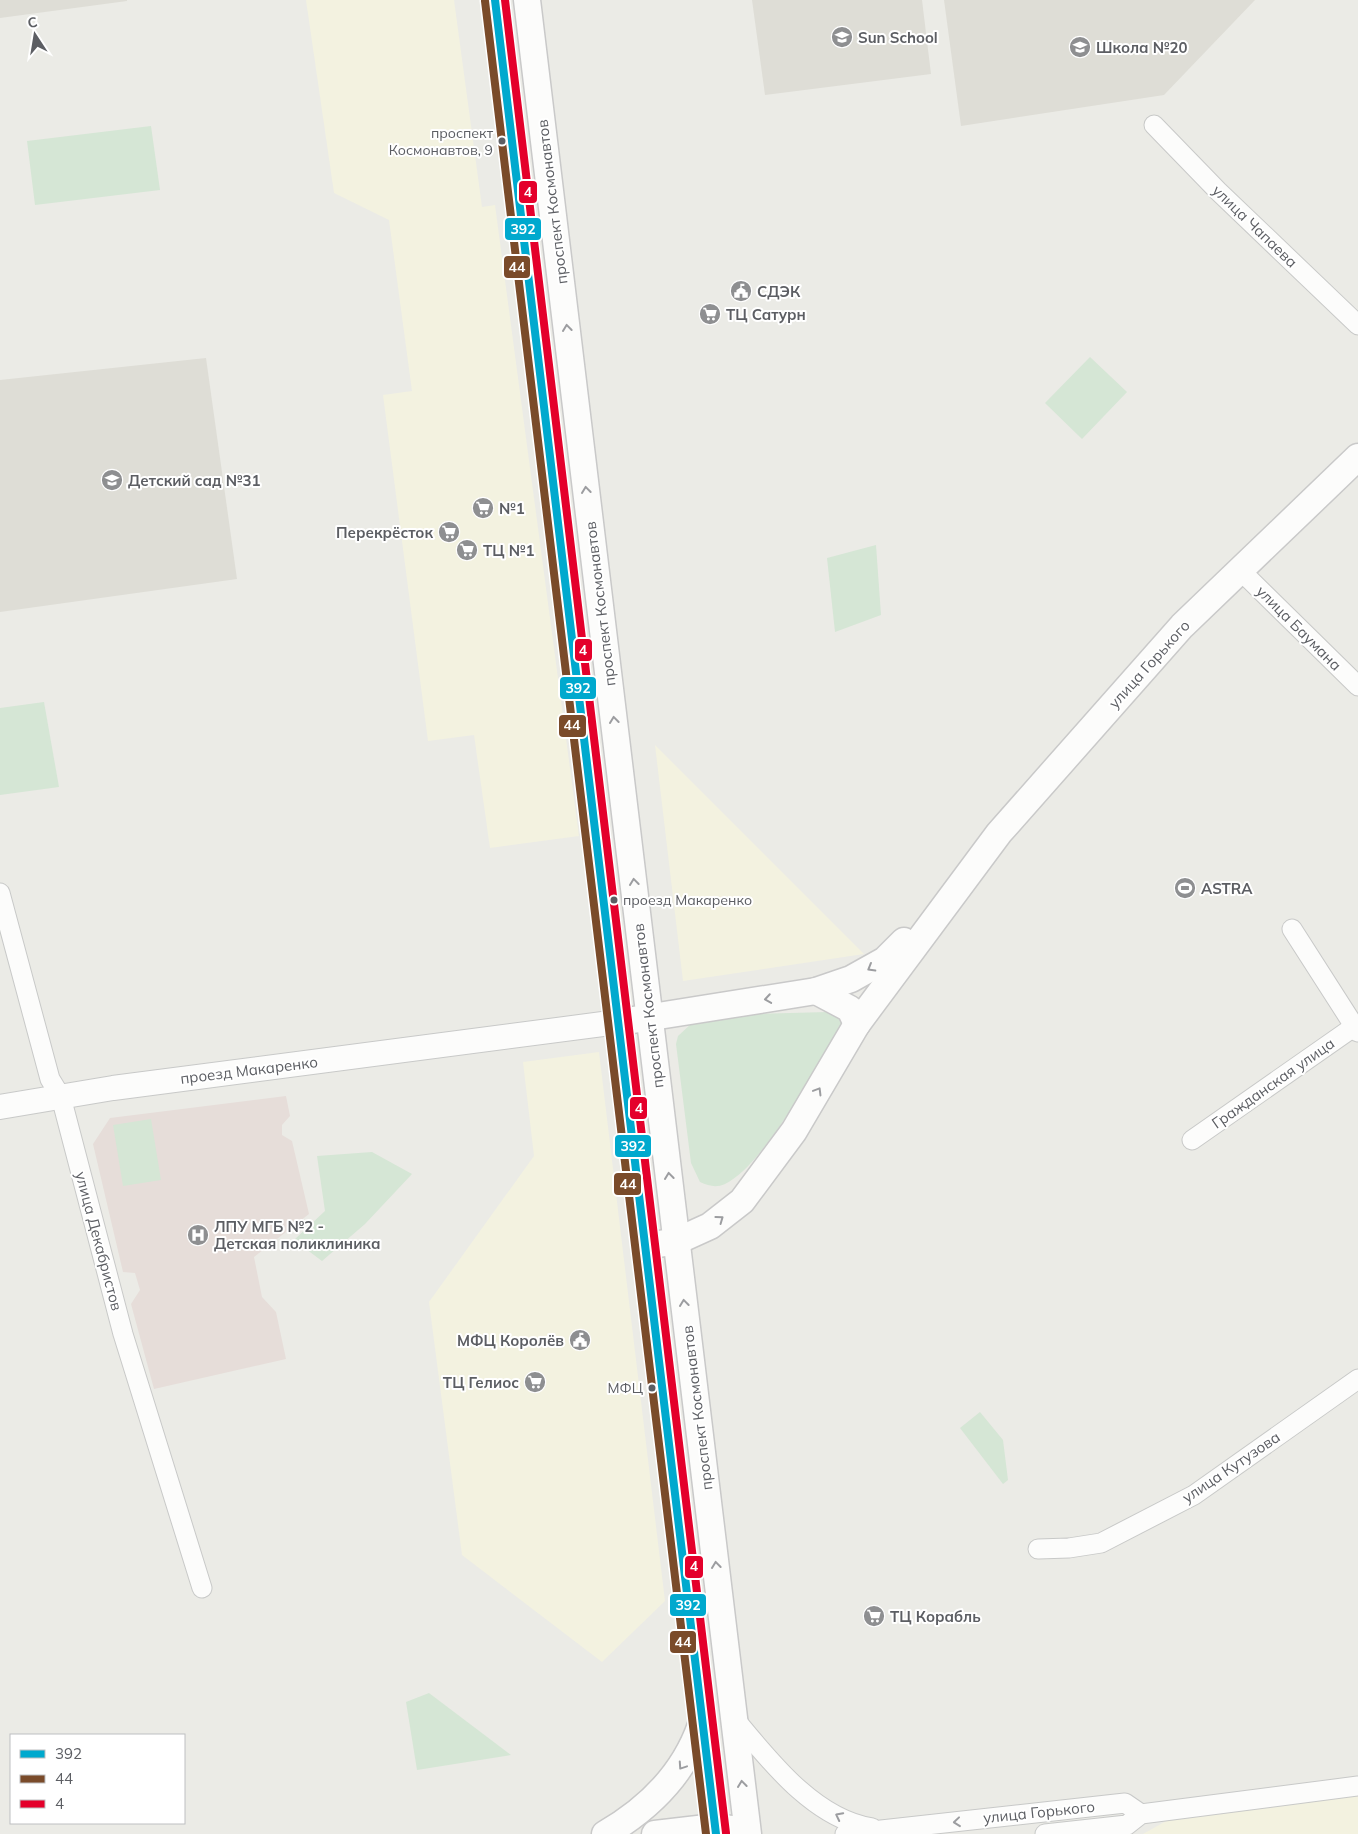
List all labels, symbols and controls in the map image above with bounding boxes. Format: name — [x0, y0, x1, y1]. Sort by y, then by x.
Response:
north arrow — [10, 10, 60, 60]
text: С — [26, 12, 39, 32]
school or university icon: Sun School — [830, 25, 854, 49]
place label: Sun School — [858, 28, 938, 47]
school or university icon: Школа №20 — [1068, 35, 1092, 59]
place label: Школа №20 — [1096, 38, 1187, 57]
street label: проспект Космонавтов — [532, 119, 572, 285]
place label: проспект Космонавтов, 9 — [389, 124, 494, 159]
marker: проспект Космонавтов, 9 — [497, 136, 507, 146]
line badge: 4 — [518, 180, 538, 204]
street label: улица Чапаева — [1208, 181, 1302, 271]
text: 4 — [524, 183, 533, 201]
line badge: 392 — [504, 217, 542, 241]
text: 392 — [510, 220, 536, 238]
line badge: 44 — [503, 255, 531, 279]
text: 44 — [509, 258, 526, 276]
public building icon: СДЭК — [729, 279, 753, 303]
place label: СДЭК — [757, 282, 801, 301]
supermarket icon: ТЦ Сатурн — [698, 302, 722, 326]
place label: ТЦ Сатурн — [726, 305, 806, 324]
one-way arrow — [562, 324, 573, 332]
school or university icon: Детский сад №31 — [100, 468, 124, 492]
place label: Детский сад №31 — [128, 471, 260, 490]
one-way arrow — [581, 485, 592, 493]
supermarket icon: №1 — [471, 496, 495, 520]
place label: №1 — [499, 499, 525, 518]
supermarket icon: Перекрёсток — [437, 520, 461, 544]
street label: проспект Космонавтов — [580, 521, 620, 687]
place label: Перекрёсток — [336, 523, 433, 542]
supermarket icon: ТЦ №1 — [455, 538, 479, 562]
place label: ТЦ №1 — [483, 541, 534, 560]
street label: улица Баумана — [1253, 582, 1345, 674]
street label: улица Горького — [1104, 616, 1194, 712]
line badge: 4 — [574, 638, 593, 662]
text: 4 — [579, 641, 588, 659]
line badge: 392 — [559, 676, 597, 700]
text: 392 — [565, 679, 591, 697]
line badge: 44 — [558, 714, 587, 738]
text: 44 — [564, 716, 581, 734]
one-way arrow — [609, 716, 620, 724]
sports icon: ASTRA — [1173, 876, 1197, 900]
one-way arrow — [629, 877, 639, 886]
place label: ASTRA — [1201, 879, 1253, 898]
place label: проезд Макаренко — [623, 891, 752, 909]
marker: проезд Макаренко — [609, 895, 619, 905]
street label: проспект Космонавтов — [628, 923, 668, 1089]
one-way arrow — [868, 961, 877, 971]
one-way arrow — [764, 993, 772, 1003]
street label: Гражданская улица — [1208, 1033, 1338, 1133]
street label: проезд Макаренко — [179, 1052, 319, 1088]
one-way arrow — [811, 1087, 821, 1096]
line badge: 4 — [629, 1096, 648, 1120]
text: 4 — [635, 1099, 644, 1117]
line badge: 392 — [614, 1134, 652, 1158]
text: 392 — [620, 1137, 646, 1155]
street label: улица Декабристов — [71, 1169, 127, 1313]
one-way arrow — [664, 1171, 675, 1179]
line badge: 44 — [613, 1172, 642, 1196]
text: 44 — [620, 1175, 637, 1193]
one-way arrow — [714, 1216, 724, 1225]
place label: ЛПУ МГБ №2 - Детская поликлиника — [214, 1217, 380, 1253]
hospital icon: ЛПУ МГБ №2 - Детская поликлиника — [186, 1223, 210, 1247]
one-way arrow — [679, 1299, 690, 1307]
street label: проспект Космонавтов — [677, 1325, 717, 1491]
public building icon: МФЦ Королёв — [568, 1328, 592, 1352]
place label: МФЦ Королёв — [457, 1331, 564, 1350]
supermarket icon: ТЦ Гелиос — [523, 1370, 547, 1394]
place label: ТЦ Гелиос — [443, 1373, 519, 1392]
place label: МФЦ — [608, 1379, 643, 1397]
marker: МФЦ — [647, 1383, 657, 1393]
street label: улица Кутузова — [1178, 1427, 1284, 1507]
line badge: 4 — [684, 1555, 704, 1579]
text: 4 — [690, 1557, 699, 1575]
one-way arrow — [711, 1561, 722, 1569]
line badge: 392 — [669, 1593, 707, 1617]
text: 392 — [675, 1596, 701, 1614]
supermarket icon: ТЦ Корабль — [862, 1604, 886, 1628]
place label: ТЦ Корабль — [890, 1607, 981, 1626]
line badge: 44 — [669, 1630, 697, 1654]
text: 44 — [675, 1633, 692, 1651]
legend — [10, 1734, 185, 1824]
text: 392 — [55, 1744, 82, 1763]
one-way arrow — [679, 1760, 688, 1770]
text: 44 — [55, 1769, 73, 1788]
one-way arrow — [737, 1780, 748, 1788]
text: 4 — [55, 1794, 64, 1813]
street label: улица Горького — [982, 1797, 1096, 1827]
one-way arrow — [836, 1812, 845, 1822]
one-way arrow — [952, 1816, 960, 1827]

